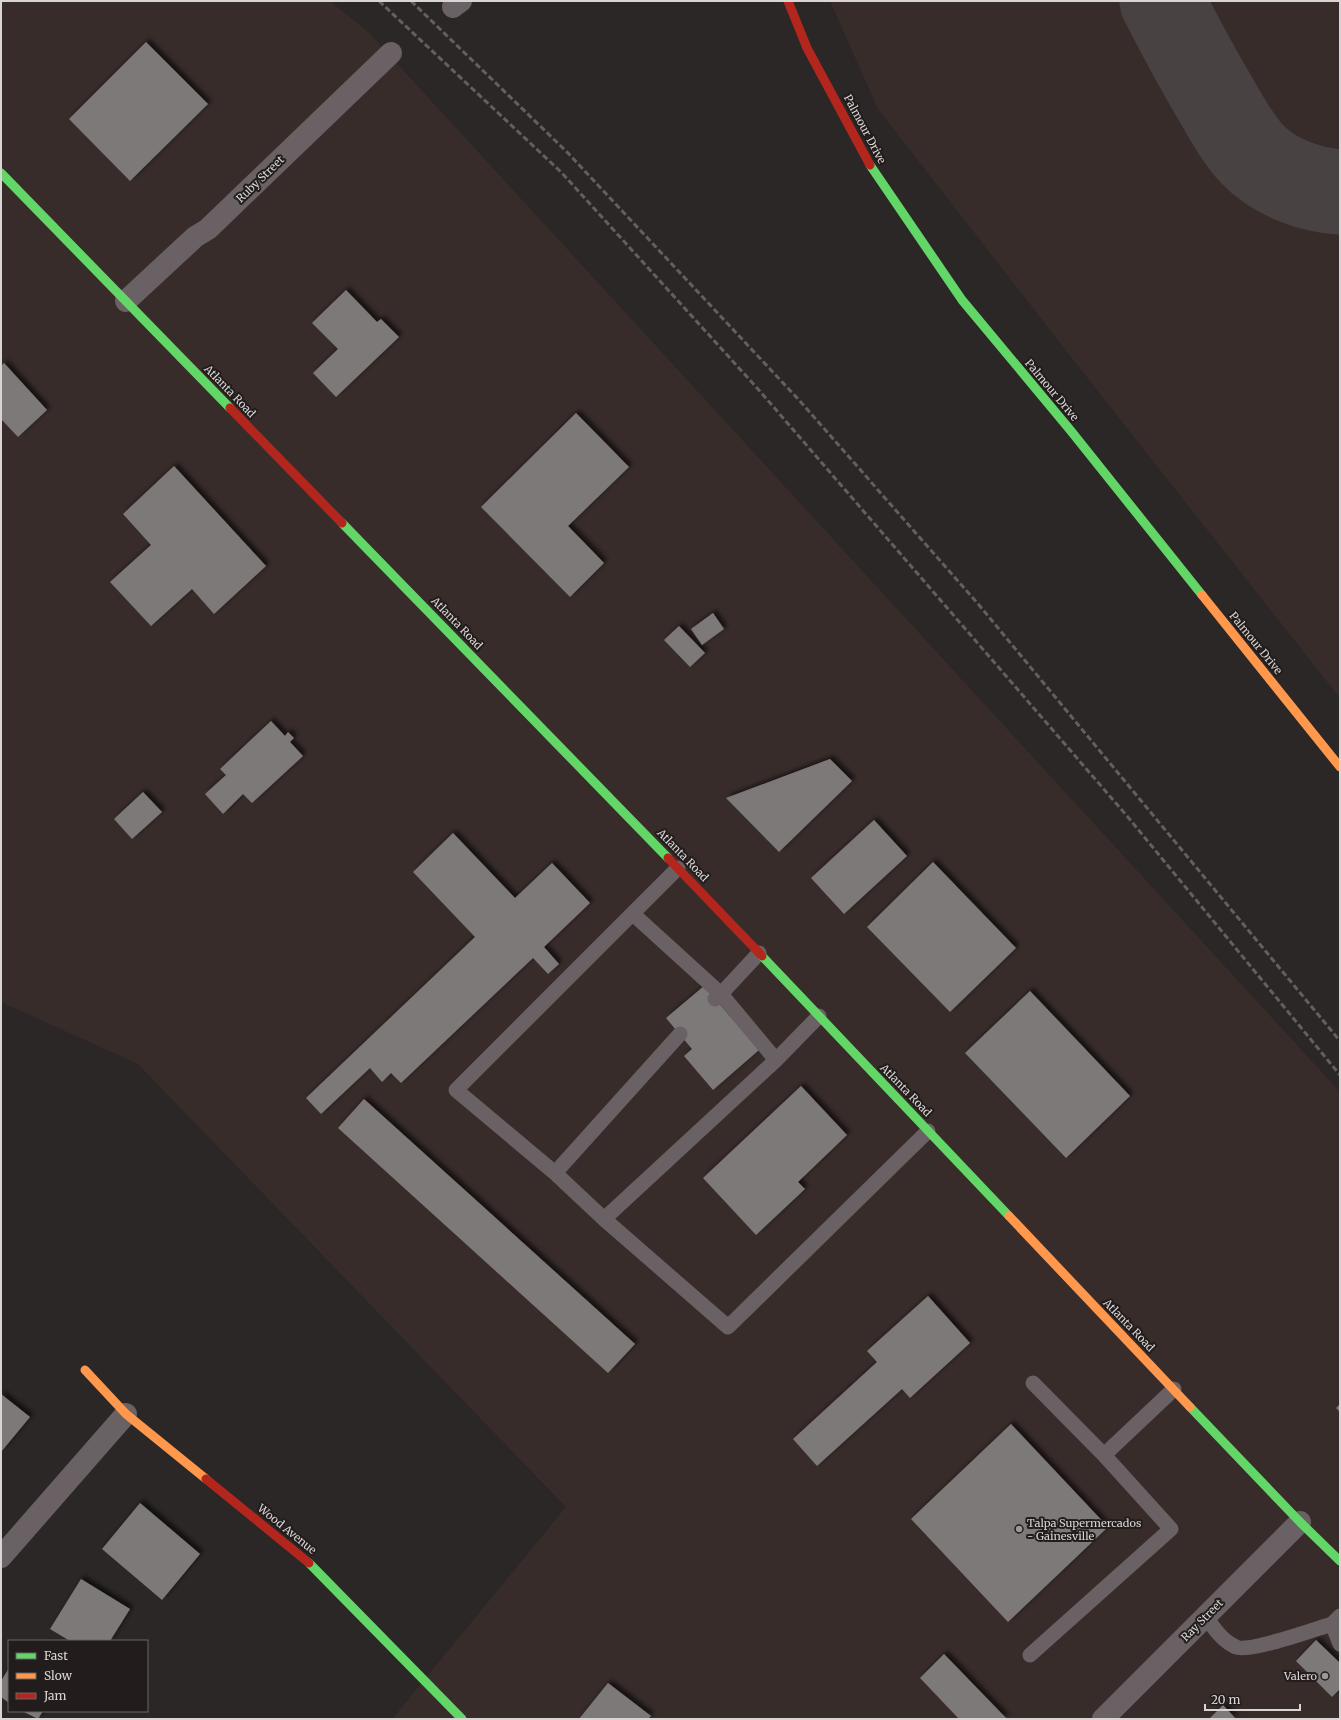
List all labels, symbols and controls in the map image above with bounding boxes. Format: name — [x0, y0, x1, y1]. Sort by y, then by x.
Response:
street label: Palmour Drive — [841, 92, 889, 166]
street label: Ruby Street — [233, 152, 287, 205]
street label: Palmour Drive — [1022, 356, 1082, 424]
street label: Atlanta Road — [201, 361, 259, 421]
street label: Atlanta Road — [428, 593, 486, 653]
street label: Palmour Drive — [1226, 609, 1286, 677]
street label: Atlanta Road — [654, 825, 712, 885]
street label: Atlanta Road — [877, 1060, 935, 1120]
street label: Atlanta Road — [1100, 1295, 1158, 1355]
street label: Wood Avenue — [254, 1500, 319, 1557]
place label: Talpa Supermercados - Gainesville — [1027, 1516, 1141, 1543]
marker: Talpa Supermercados - Gainesville — [1014, 1524, 1024, 1534]
street label: Ray Street — [1178, 1596, 1226, 1644]
legend — [8, 1640, 148, 1712]
text: Fast — [44, 1648, 68, 1663]
text: Slow — [44, 1668, 73, 1683]
place label: Valero — [1283, 1669, 1318, 1683]
marker: Valero — [1320, 1671, 1330, 1681]
scale bar — [1205, 1686, 1300, 1712]
text: Jam — [43, 1688, 67, 1703]
text: 20 m — [1211, 1692, 1240, 1707]

